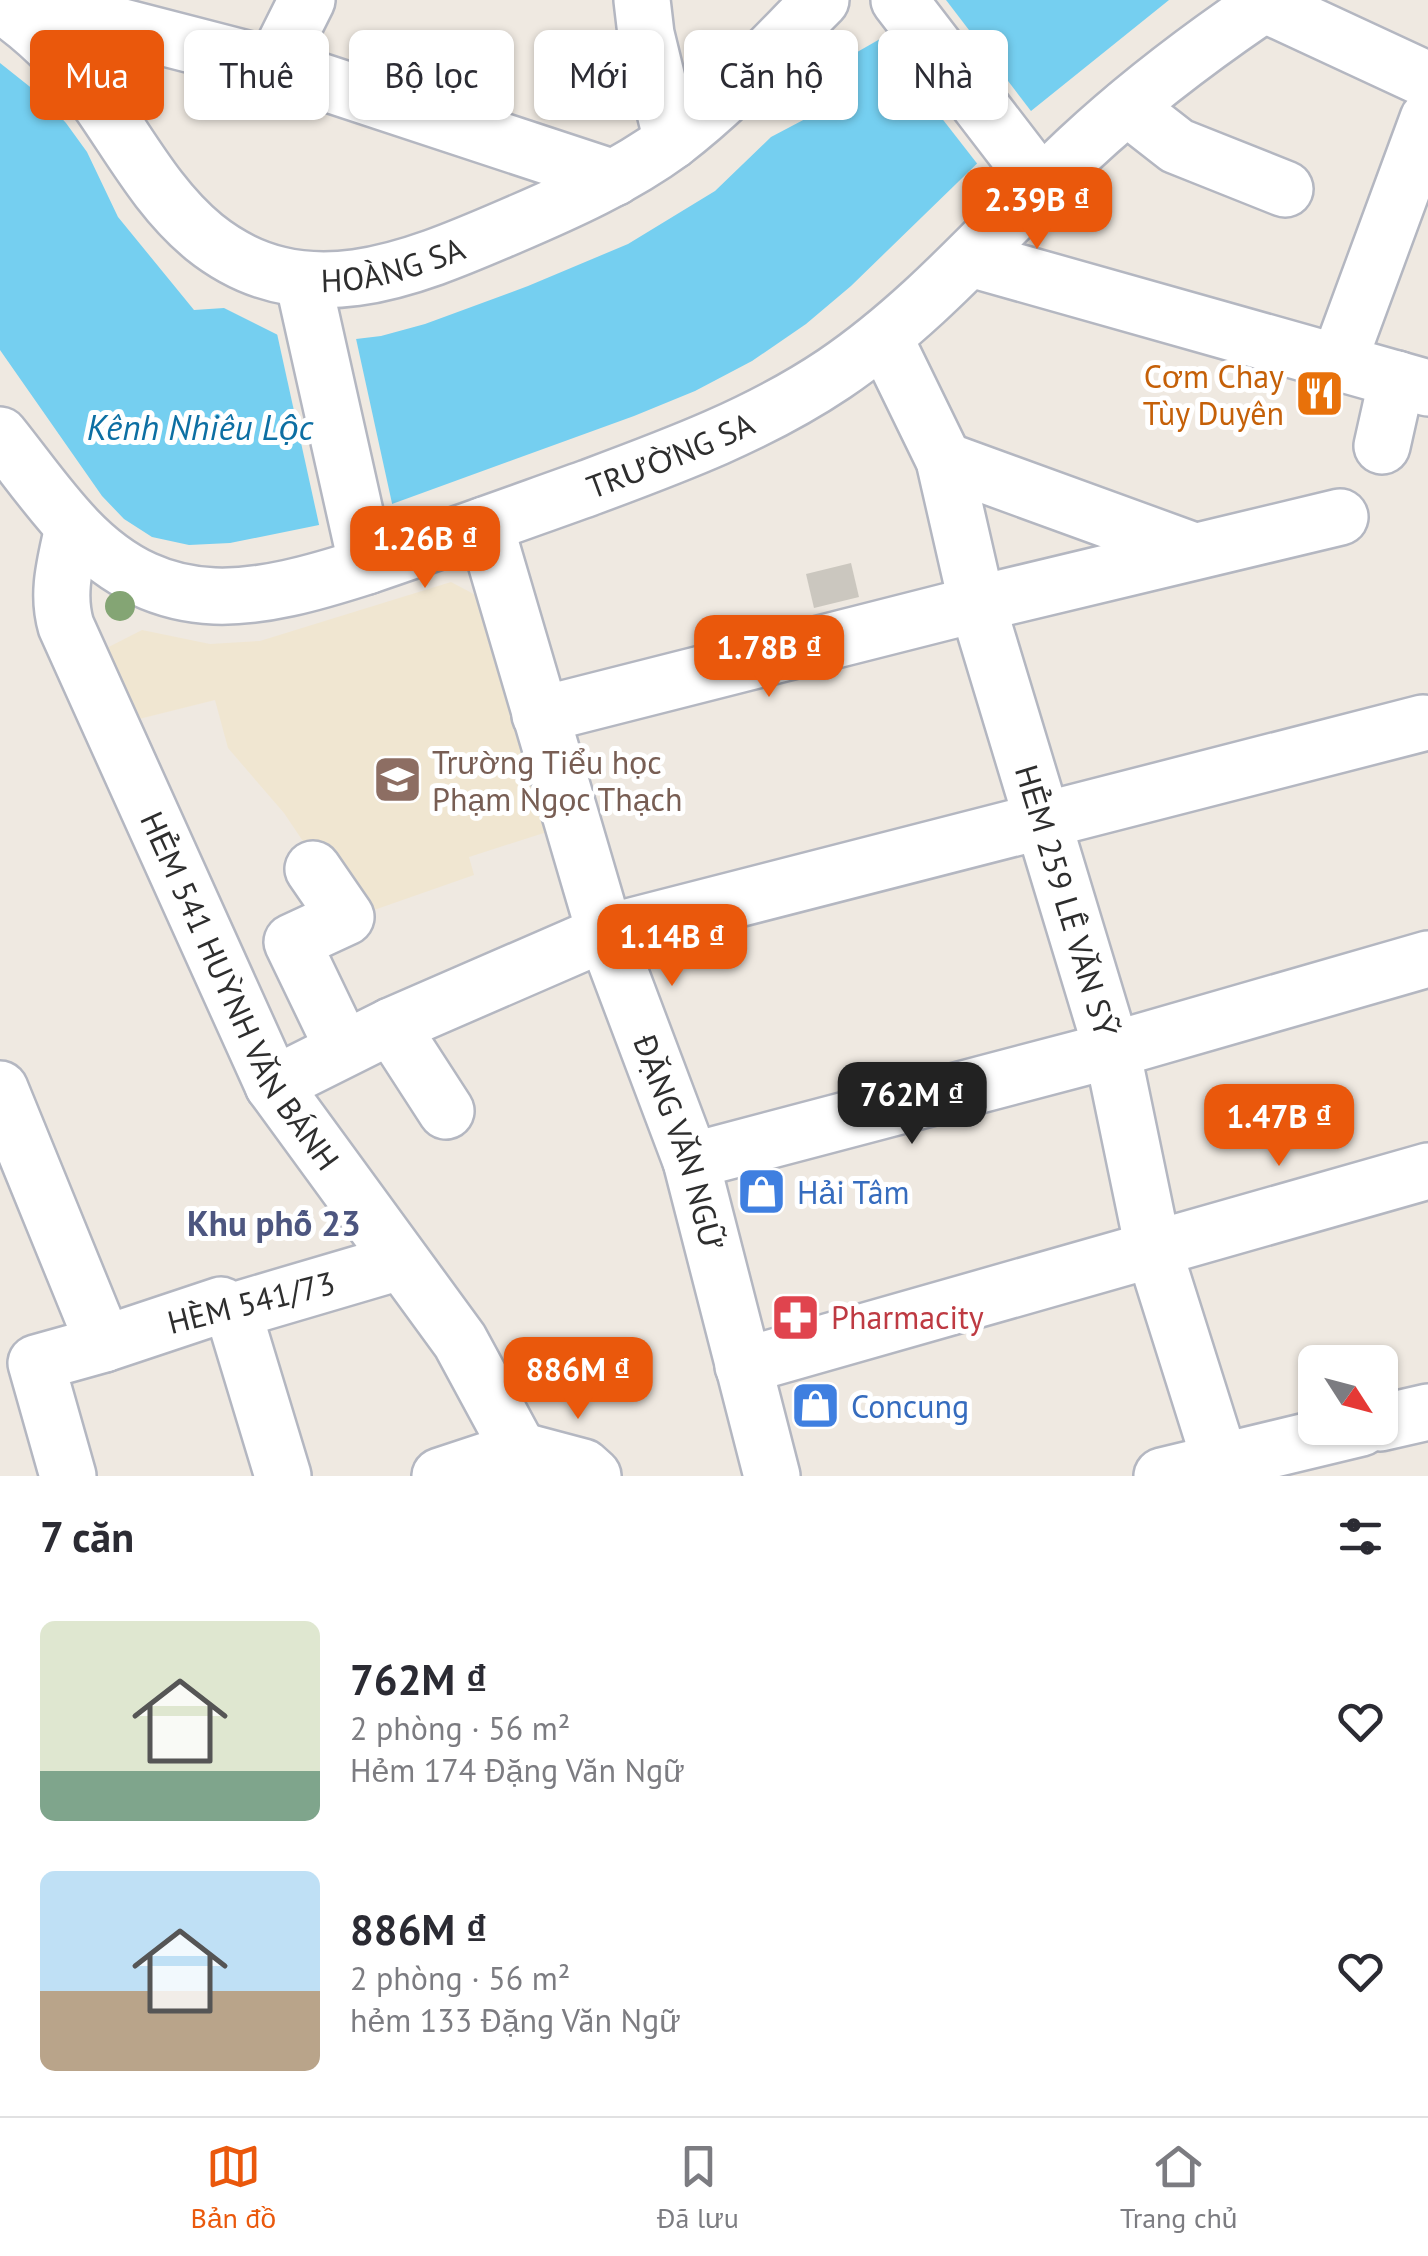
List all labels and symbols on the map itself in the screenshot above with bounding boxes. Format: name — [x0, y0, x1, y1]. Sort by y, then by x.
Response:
pin: 2.39B ₫ — [945, 167, 1129, 252]
street label: HOÀNG SA — [320, 227, 471, 301]
place label: Cơm Chay Tùy Duyên — [1143, 355, 1284, 434]
restaurant icon: Cơm Chay Tùy Duyên — [1293, 368, 1345, 420]
street label: TRƯỜNG SA — [581, 402, 761, 508]
water label: Kênh Nhiêu Lộc — [87, 404, 315, 450]
pin: 1.26B ₫ — [333, 506, 517, 591]
pin: 1.78B ₫ — [677, 615, 861, 700]
place label: Trường Tiểu học Phạm Ngọc Thạch — [432, 741, 682, 820]
school or university icon: Trường Tiểu học Phạm Ngọc Thạch — [371, 754, 423, 806]
street label: HẺM 259 LÊ VĂN SỸ — [1006, 760, 1128, 1043]
street label: HẺM 541 HUỲNH VĂN BÁNH — [131, 805, 349, 1178]
pin: 1.14B ₫ — [580, 904, 764, 989]
street label: ĐẶNG VĂN NGỮ — [624, 1028, 734, 1255]
pin: 762M ₫ — [831, 1062, 993, 1147]
pin: 1.47B ₫ — [1187, 1084, 1371, 1169]
shop icon: Hải Tâm — [736, 1166, 788, 1218]
place label: Hải Tâm — [797, 1171, 910, 1213]
district label: Khu phố 23 — [187, 1200, 361, 1246]
street label: HÈM 541/73 — [163, 1261, 339, 1343]
pharmacy icon: Pharmacity — [770, 1291, 822, 1343]
place label: Pharmacity — [831, 1296, 984, 1338]
pin: 886M ₫ — [497, 1337, 659, 1422]
north arrow — [1298, 1345, 1398, 1445]
shop icon: Concung — [790, 1380, 842, 1432]
place label: Concung — [851, 1385, 969, 1427]

